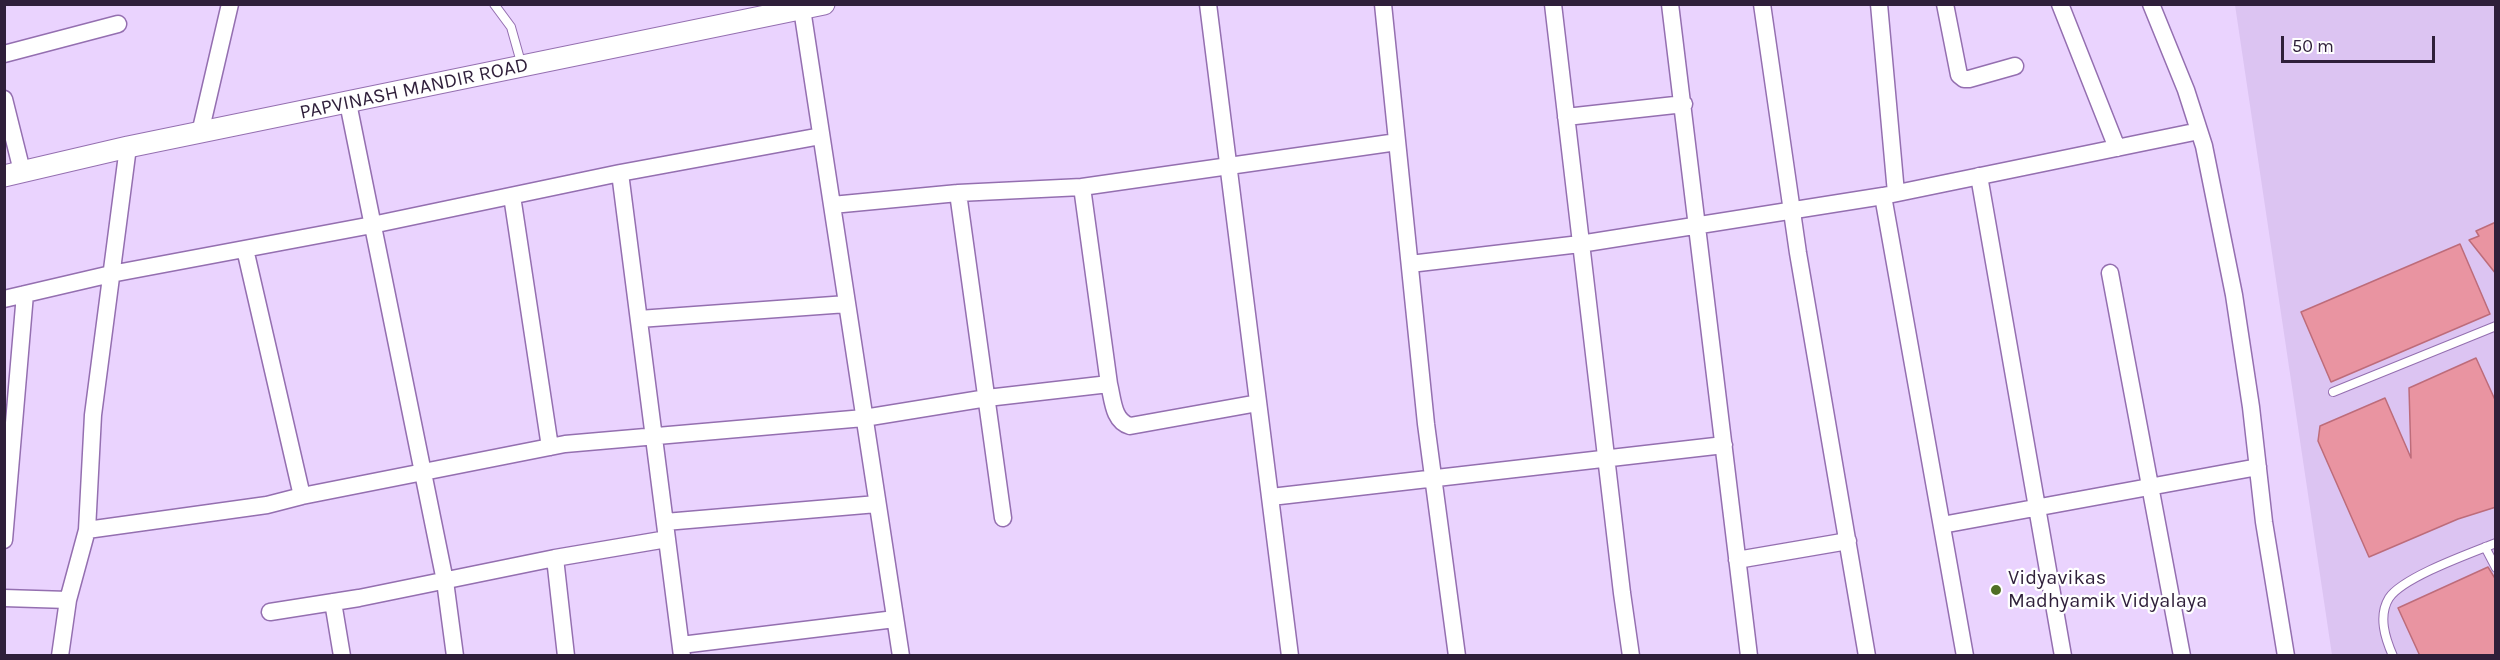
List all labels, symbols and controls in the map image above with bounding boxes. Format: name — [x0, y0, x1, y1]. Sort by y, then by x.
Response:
scale bar — [2284, 24, 2438, 62]
text: 50 m — [2292, 35, 2334, 57]
street label: PAPVINASH MANDIR ROAD — [298, 53, 530, 125]
place label: Vidyavikas Madhyamik Vidyalaya — [2008, 566, 2207, 613]
marker: Vidyavikas Madhyamik Vidyalaya — [1989, 583, 2003, 597]

